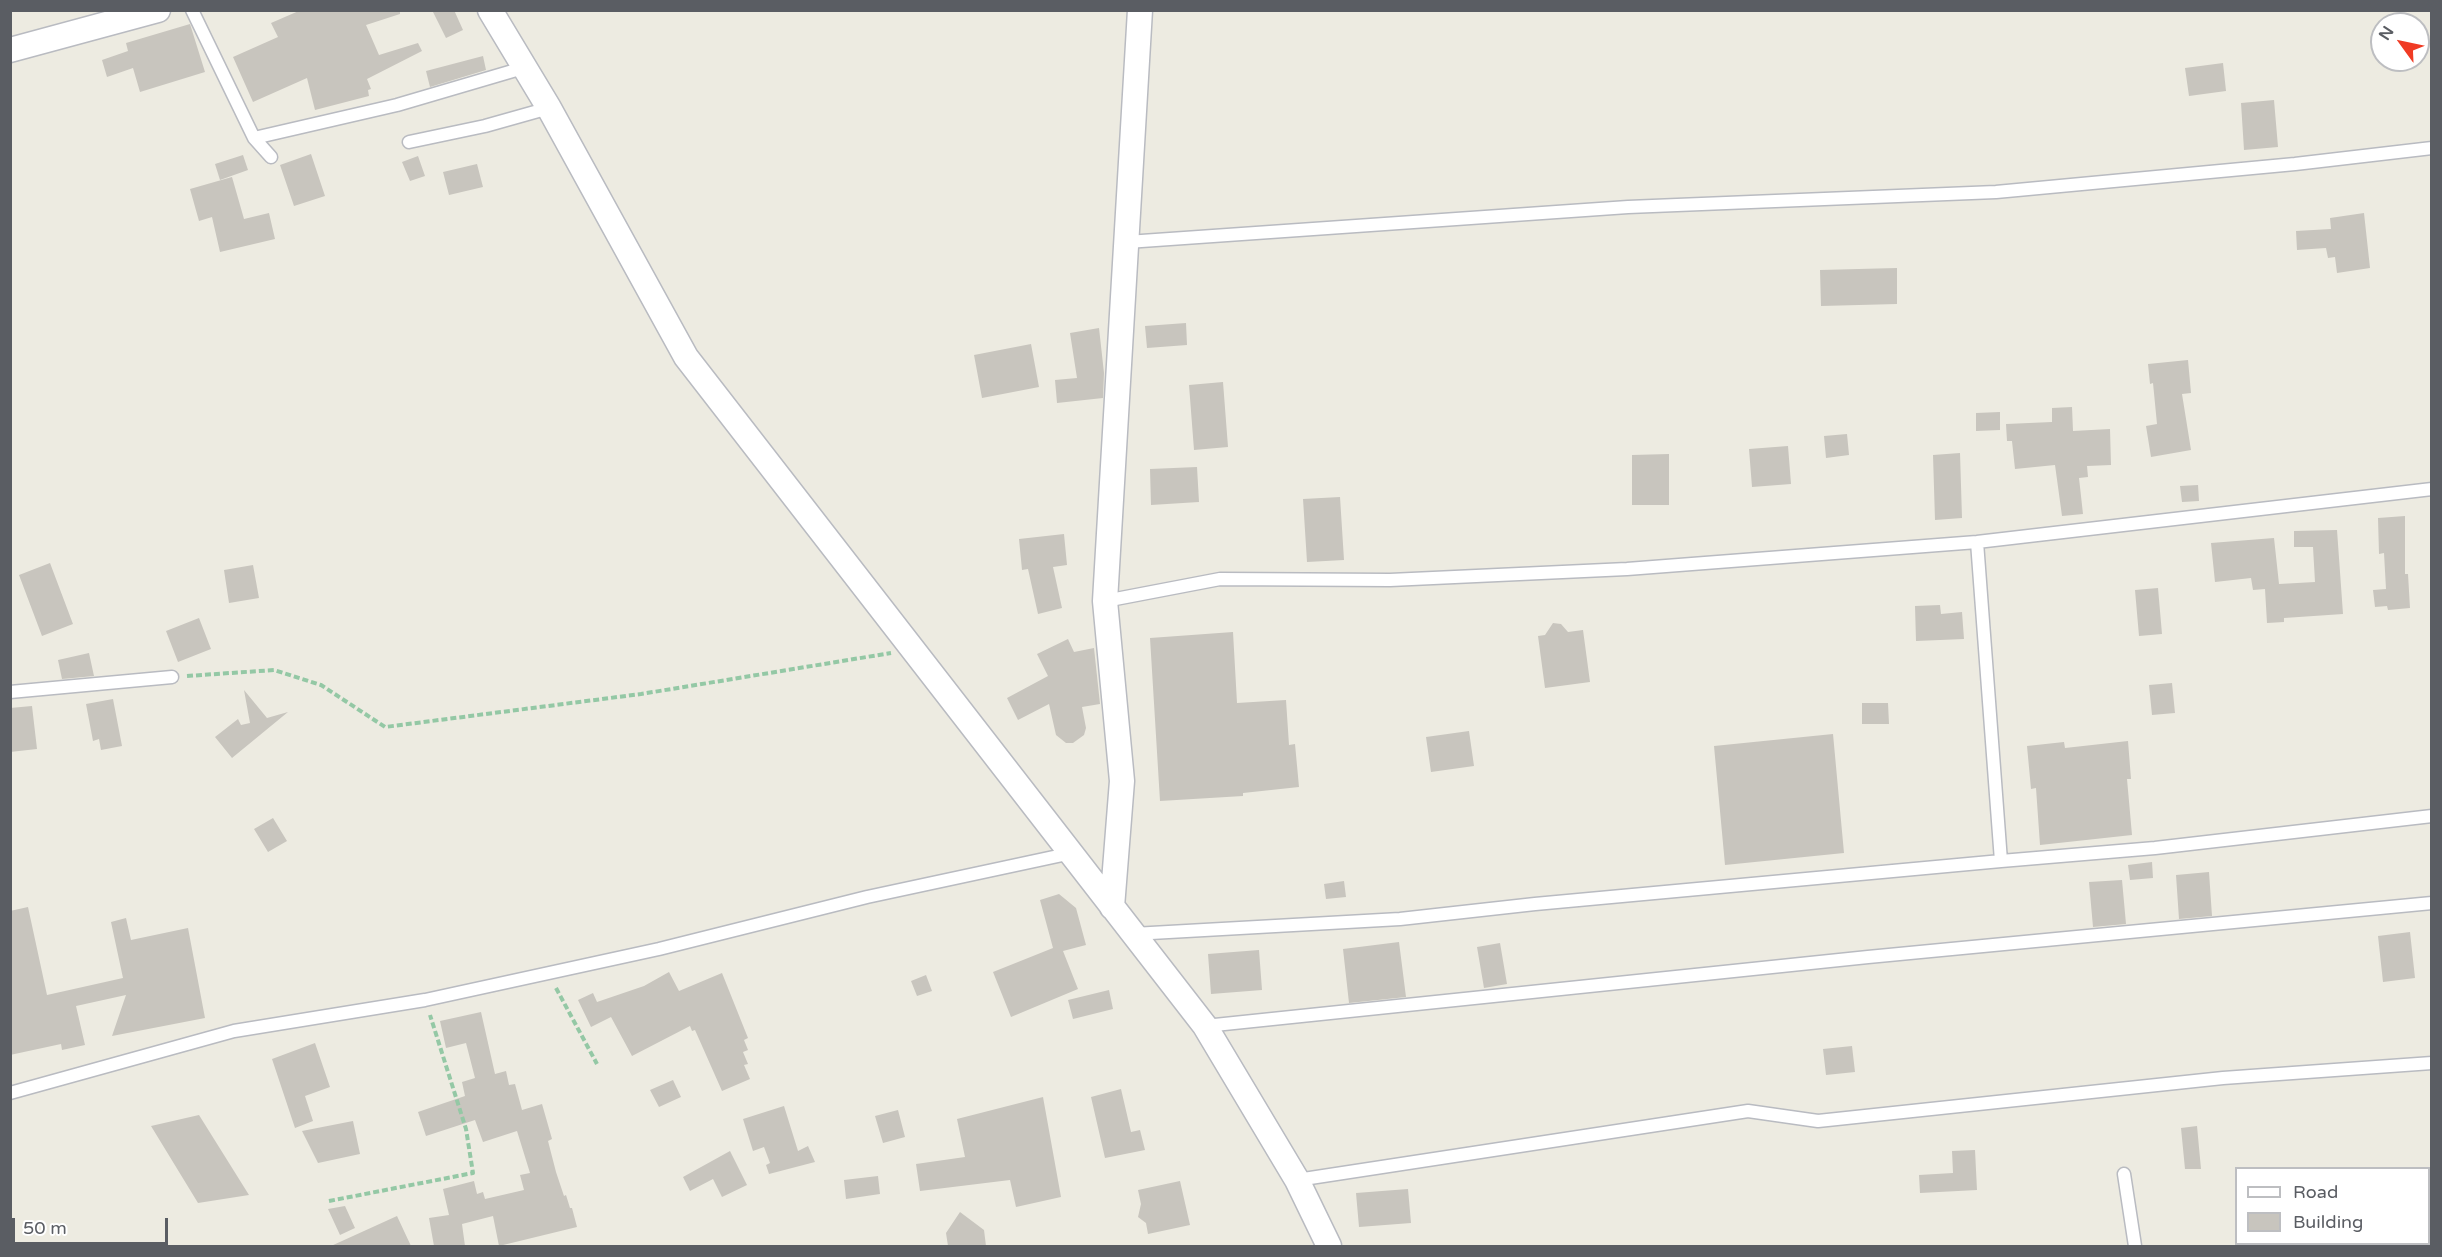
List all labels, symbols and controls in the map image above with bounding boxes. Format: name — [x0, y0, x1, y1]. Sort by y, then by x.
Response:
north arrow — [2370, 12, 2430, 72]
text: N — [2375, 22, 2398, 44]
legend — [2235, 1167, 2430, 1245]
text: Road — [2293, 1181, 2338, 1203]
scale bar — [15, 1206, 171, 1244]
text: Building — [2293, 1211, 2363, 1233]
text: 50 m — [23, 1217, 67, 1239]

